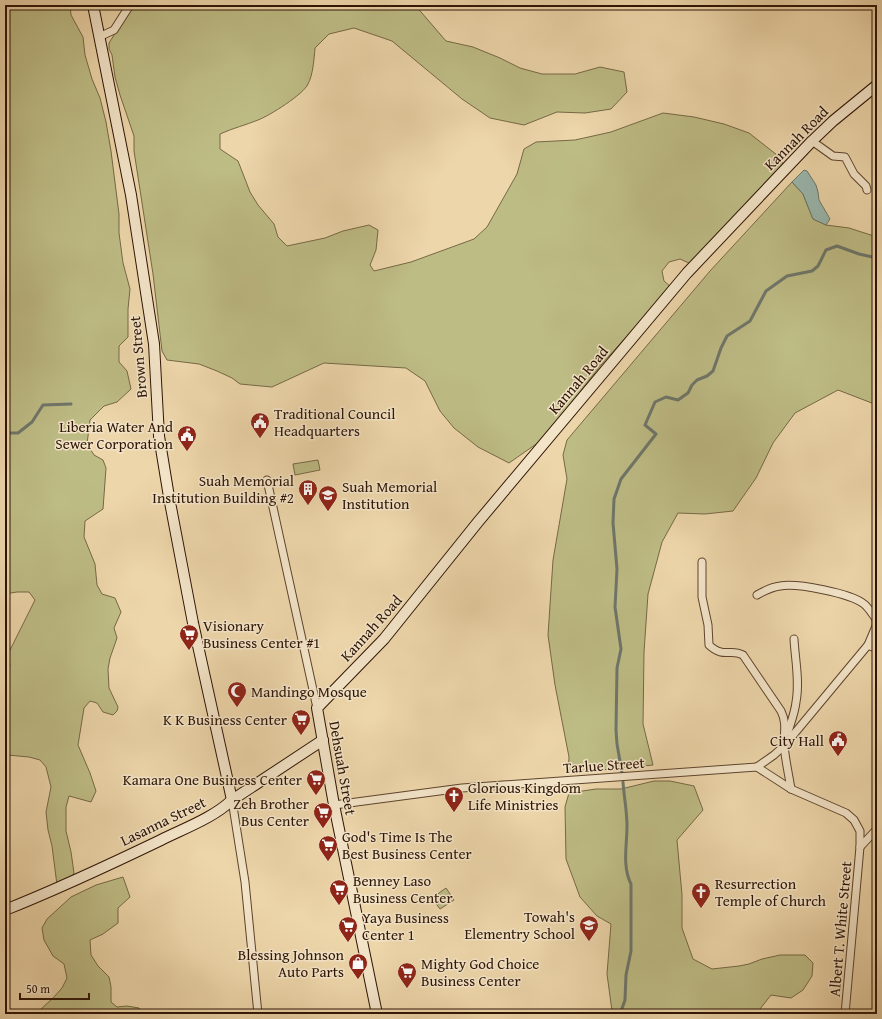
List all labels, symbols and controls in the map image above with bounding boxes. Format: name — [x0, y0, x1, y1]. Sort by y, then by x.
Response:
street label: Kannah Road — [759, 101, 833, 175]
street label: Brown Street — [124, 314, 152, 399]
street label: Kannah Road — [543, 341, 613, 419]
place label: Traditional Council Headquarters — [274, 403, 395, 441]
public building icon: Traditional Council Headquarters — [249, 411, 271, 439]
place label: Liberia Water And Sewer Corporation — [55, 416, 174, 454]
public building icon: Liberia Water And Sewer Corporation — [176, 424, 198, 452]
place label: Suah Memorial Institution Building #2 — [152, 470, 294, 508]
place label: Suah Memorial Institution — [342, 476, 437, 514]
building icon: Suah Memorial Institution Building #2 — [297, 478, 319, 506]
school or university icon: Suah Memorial Institution — [317, 484, 339, 512]
street label: Kannah Road — [335, 590, 407, 666]
place label: Visionary Business Center #1 — [203, 615, 320, 653]
supermarket icon: Visionary Business Center #1 — [178, 623, 200, 651]
mosque icon: Mandingo Mosque — [226, 680, 248, 708]
place label: Mandingo Mosque — [251, 681, 367, 702]
supermarket icon: K K Business Center — [290, 708, 312, 736]
place label: K K Business Center — [163, 709, 287, 730]
street label: Dehsuah Street — [324, 719, 362, 817]
public building icon: City Hall — [827, 729, 849, 757]
place label: City Hall — [770, 730, 824, 751]
street label: Tarlue Street — [563, 752, 646, 778]
supermarket icon: Kamara One Business Center — [305, 768, 327, 796]
place label: Kamara One Business Center — [123, 769, 302, 790]
place label: Glorious Kingdom Life Ministries — [468, 777, 582, 815]
church icon: Glorious Kingdom Life Ministries — [443, 785, 465, 813]
street label: Lasanna Street — [117, 791, 210, 851]
place label: Zeh Brother Bus Center — [233, 793, 309, 831]
supermarket icon: Zeh Brother Bus Center — [312, 801, 334, 829]
place label: God's Time Is The Best Business Center — [342, 826, 472, 864]
supermarket icon: God's Time Is The Best Business Center — [317, 834, 339, 862]
street label: Albert T. White Street — [824, 860, 856, 998]
place label: Benney Laso Business Center — [353, 870, 453, 908]
place label: Resurrection Temple of Church — [715, 873, 827, 911]
supermarket icon: Benney Laso Business Center — [328, 878, 350, 906]
church icon: Resurrection Temple of Church — [690, 881, 712, 909]
place label: Towah's Elementry School — [465, 906, 575, 944]
place label: Yaya Business Center 1 — [362, 907, 449, 945]
school or university icon: Towah's Elementry School — [578, 914, 600, 942]
supermarket icon: Yaya Business Center 1 — [337, 915, 359, 943]
place label: Blessing Johnson Auto Parts — [238, 944, 345, 982]
shop icon: Blessing Johnson Auto Parts — [347, 952, 369, 980]
place label: Mighty God Choice Business Center — [421, 953, 539, 991]
supermarket icon: Mighty God Choice Business Center — [396, 961, 418, 989]
scale bar — [20, 975, 89, 1001]
text: 50 m — [26, 980, 50, 997]

